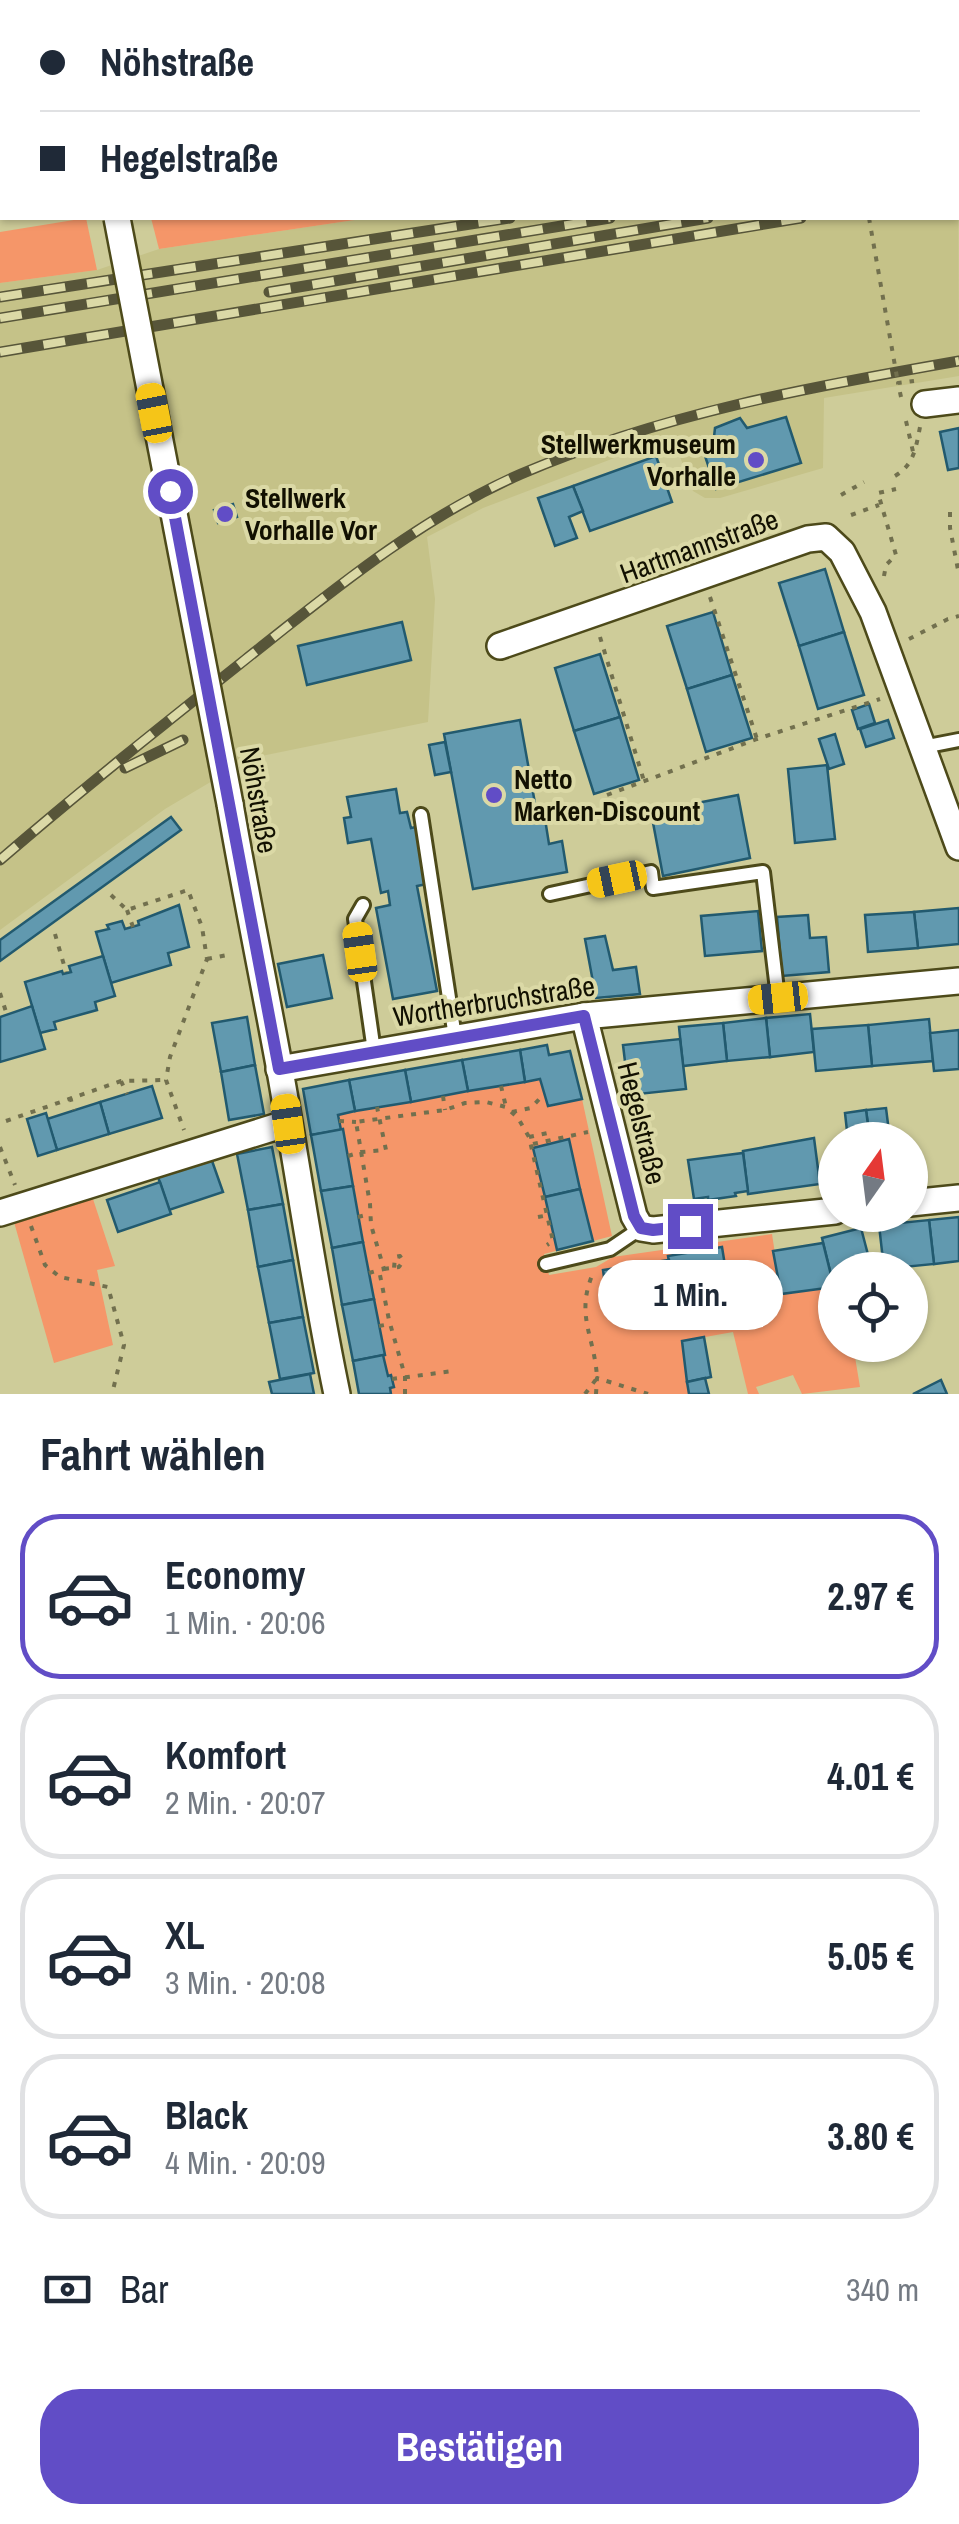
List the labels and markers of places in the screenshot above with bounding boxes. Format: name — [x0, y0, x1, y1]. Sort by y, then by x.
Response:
place label: Stellwerkmuseum Vorhalle — [541, 425, 736, 495]
marker: Stellwerkmuseum Vorhalle — [745, 449, 767, 471]
place label: Stellwerk Vorhalle Vor — [245, 479, 377, 549]
marker: Stellwerk Vorhalle Vor — [214, 503, 236, 525]
place label: Netto Marken-Discount — [514, 760, 701, 830]
marker: Netto Marken-Discount — [483, 784, 505, 806]

